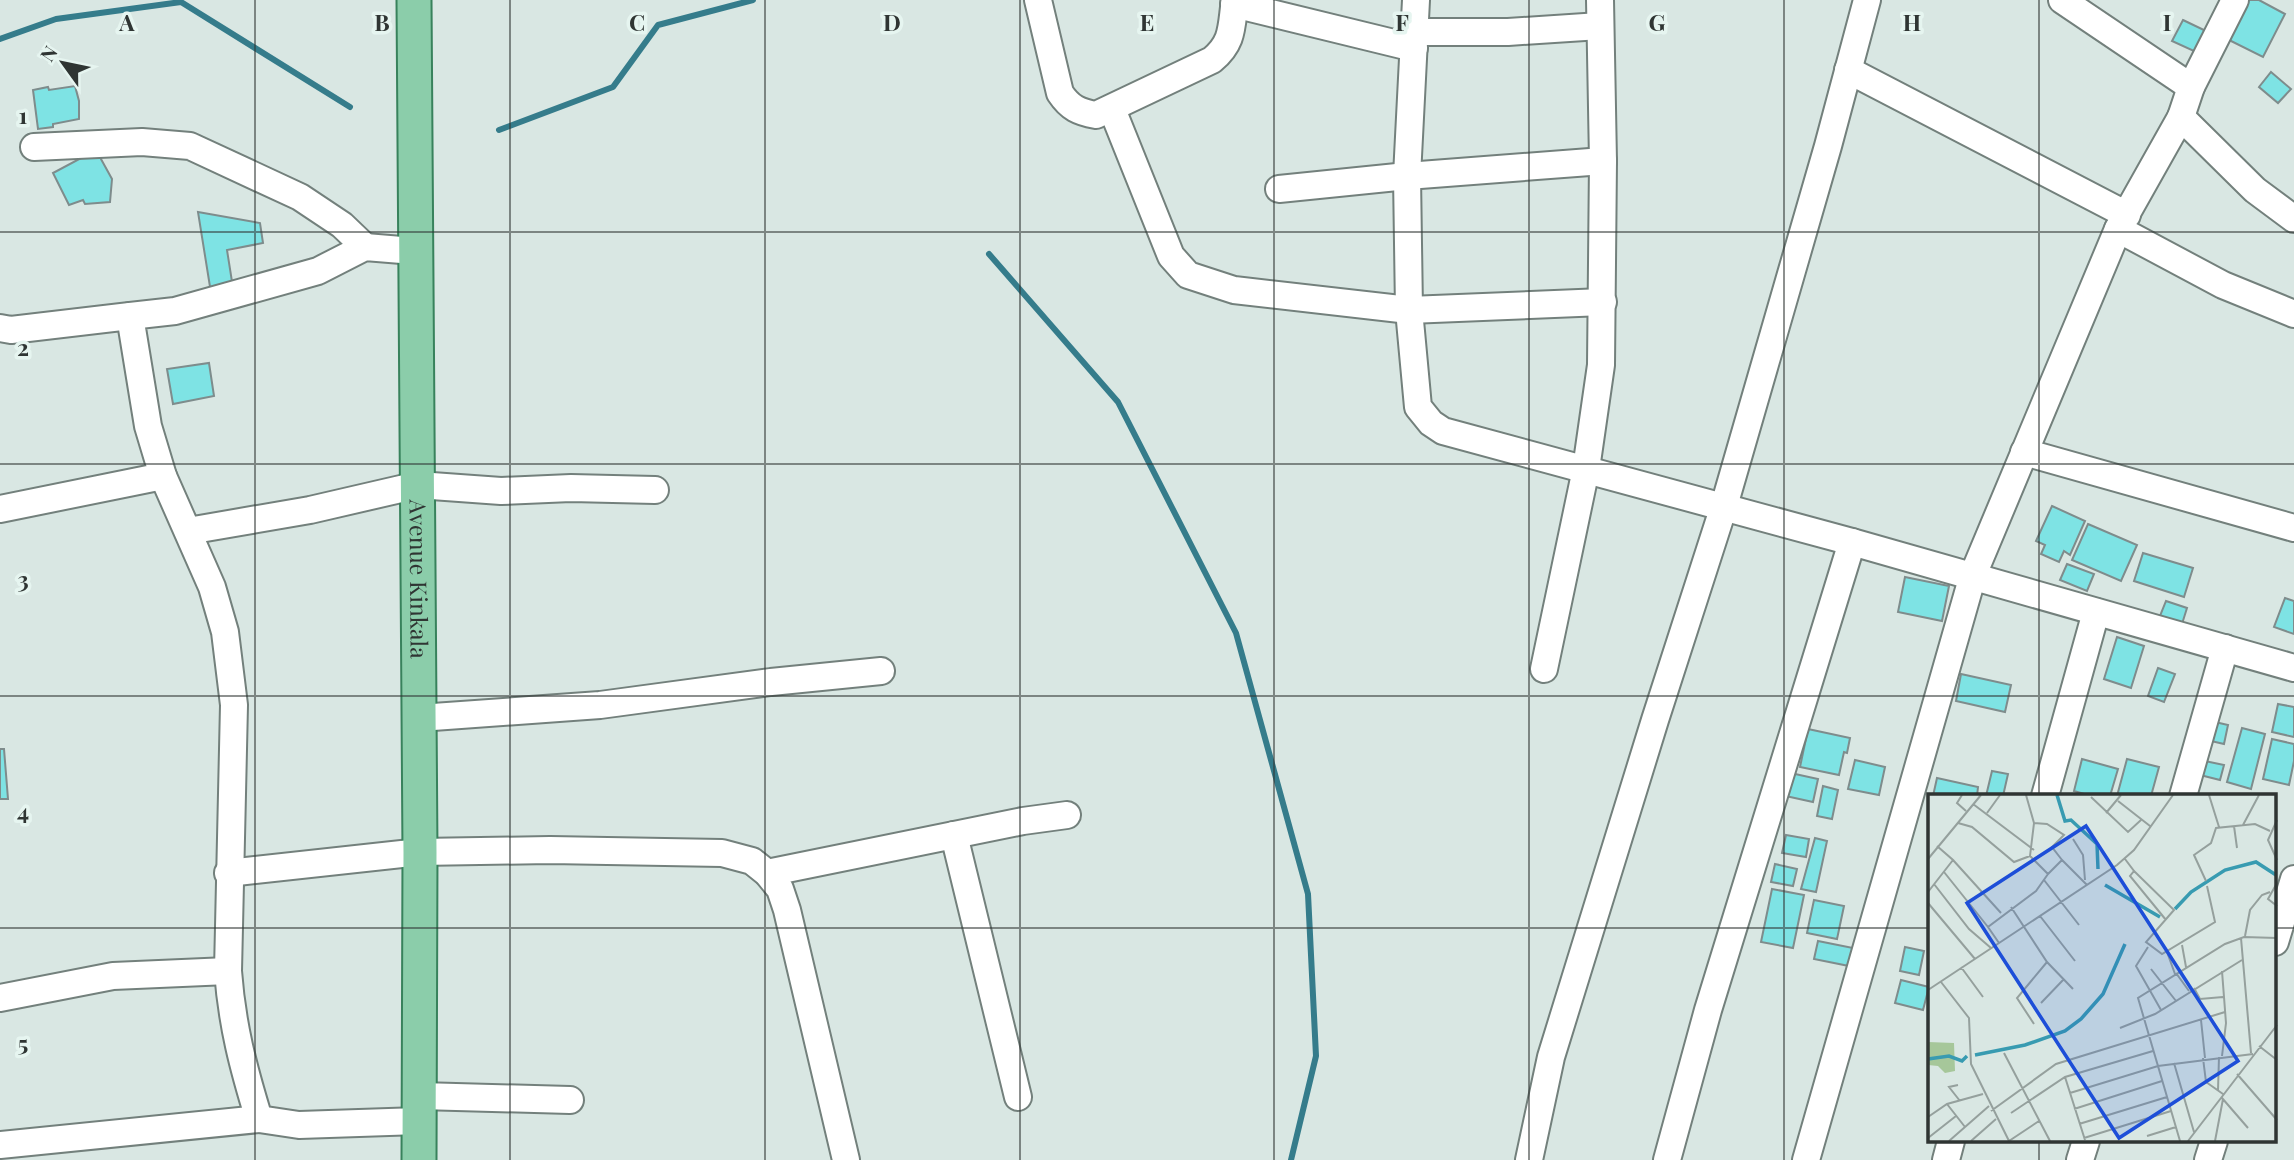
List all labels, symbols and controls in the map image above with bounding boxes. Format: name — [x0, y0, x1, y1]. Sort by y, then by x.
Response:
text: A — [118, 6, 135, 37]
text: B — [374, 6, 390, 37]
text: C — [629, 6, 645, 37]
text: D — [883, 6, 901, 37]
text: E — [1140, 6, 1154, 37]
text: F — [1395, 6, 1409, 37]
text: G — [1649, 6, 1666, 37]
text: H — [1903, 6, 1921, 37]
text: I — [2163, 6, 2171, 37]
north arrow — [28, 28, 98, 98]
text: N — [33, 40, 63, 66]
text: 1 — [19, 99, 28, 130]
text: 2 — [17, 331, 29, 362]
street label: Avenue Kinkala — [404, 498, 436, 659]
text: 3 — [17, 563, 29, 594]
inset map — [1928, 794, 2276, 1142]
text: 4 — [17, 795, 29, 826]
text: 5 — [18, 1027, 28, 1058]

